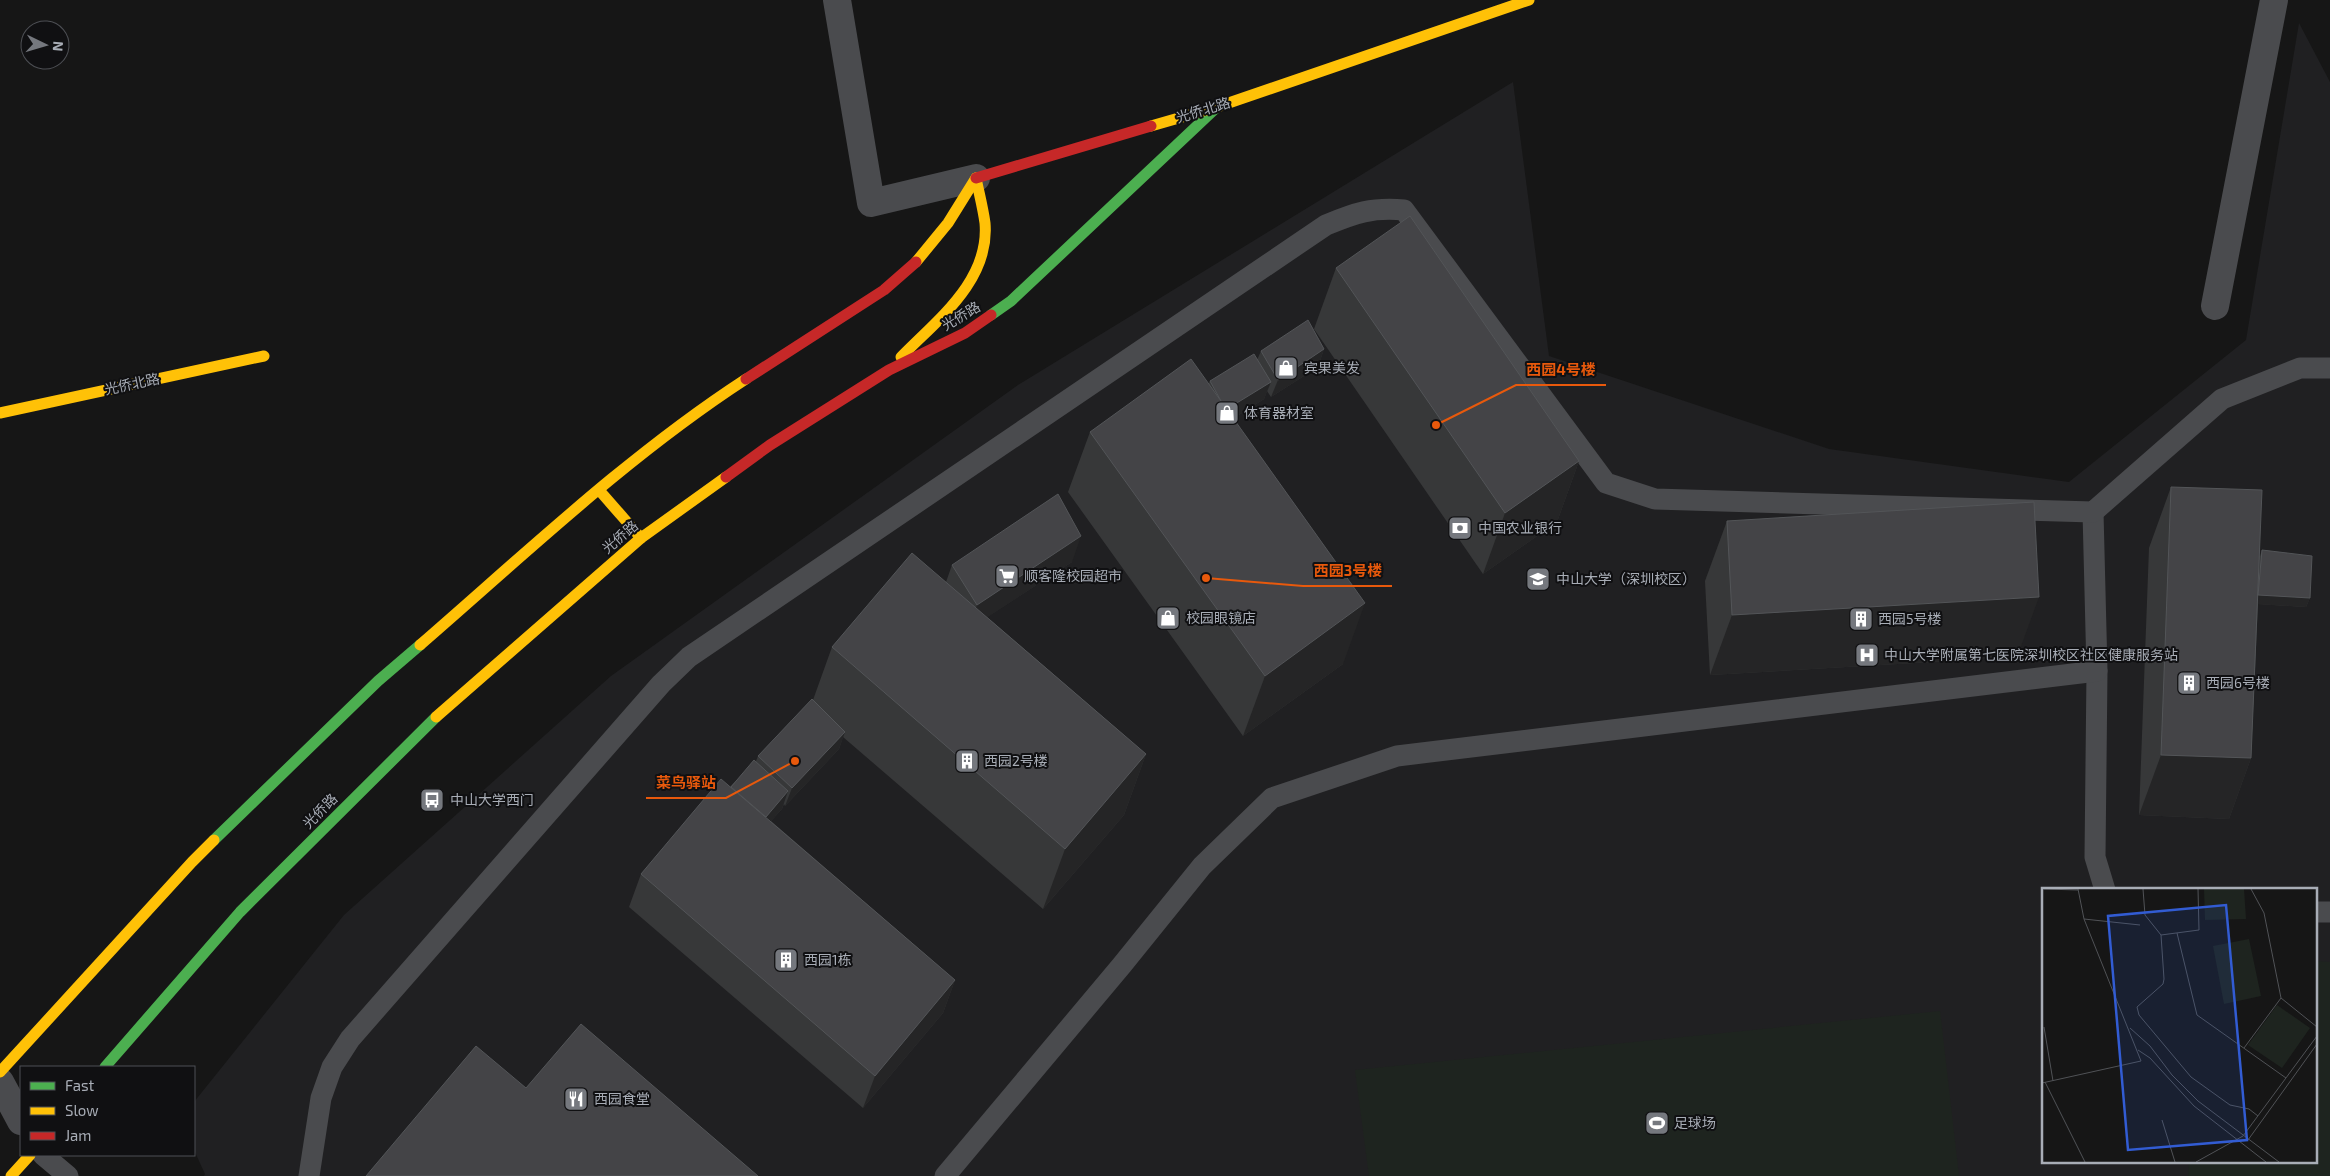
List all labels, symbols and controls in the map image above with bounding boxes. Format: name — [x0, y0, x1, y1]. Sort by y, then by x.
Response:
north arrow — [20, 20, 70, 70]
text: N — [50, 40, 67, 52]
street label: 光侨北路 — [1174, 93, 1232, 126]
street label: 光侨路 — [938, 297, 983, 334]
shop icon: 宾果美发 — [1273, 355, 1299, 381]
callout: 西园4号楼 — [1516, 355, 1606, 385]
place label: 宾果美发 — [1304, 359, 1360, 376]
text: 西园4号楼 — [1526, 360, 1596, 378]
street label: 光侨北路 — [103, 369, 161, 398]
shop icon: 体育器材室 — [1214, 400, 1240, 426]
place label: 体育器材室 — [1244, 404, 1314, 421]
bank icon: 中国农业银行 — [1447, 515, 1473, 541]
street label: 光侨路 — [598, 517, 641, 557]
place label: 中国农业银行 — [1478, 519, 1562, 536]
callout: 西园3号楼 — [1303, 556, 1392, 586]
text: 西园3号楼 — [1314, 561, 1382, 579]
supermarket icon: 顺客隆校园超市 — [994, 563, 1020, 589]
school or university icon: 中山大学（深圳校区） — [1525, 566, 1551, 592]
place label: 顺客隆校园超市 — [1024, 567, 1122, 584]
place label: 中山大学（深圳校区） — [1556, 570, 1696, 587]
shop icon: 校园眼镜店 — [1155, 605, 1181, 631]
building icon: 西园5号楼 — [1848, 606, 1874, 632]
place label: 校园眼镜店 — [1186, 609, 1256, 626]
place label: 西园5号楼 — [1878, 610, 1942, 627]
hospital icon: 中山大学附属第七医院深圳校区社区健康服务站 — [1854, 642, 1880, 668]
place label: 中山大学附属第七医院深圳校区社区健康服务站 — [1884, 646, 2178, 663]
building icon: 西园6号楼 — [2176, 670, 2202, 696]
place label: 西园6号楼 — [2206, 674, 2270, 691]
building icon: 西园2号楼 — [954, 748, 980, 774]
place label: 西园2号楼 — [984, 752, 1048, 769]
callout: 菜鸟驿站 — [646, 768, 726, 798]
text: 菜鸟驿站 — [656, 773, 716, 791]
bus stop icon: 中山大学西门 — [419, 787, 445, 813]
street label: 光侨路 — [299, 790, 341, 832]
place label: 中山大学西门 — [450, 791, 534, 808]
inset map — [2042, 888, 2318, 1164]
building icon: 西园1栋 — [773, 947, 799, 973]
place label: 西园1栋 — [804, 951, 852, 968]
legend — [20, 1066, 195, 1156]
text: Fast — [65, 1076, 95, 1094]
restaurant icon: 西园食堂 — [563, 1086, 589, 1112]
place label: 西园食堂 — [594, 1090, 650, 1107]
text: Slow — [65, 1101, 99, 1119]
sports icon: 足球场 — [1644, 1110, 1670, 1136]
place label: 足球场 — [1674, 1114, 1716, 1131]
text: Jam — [65, 1126, 91, 1144]

